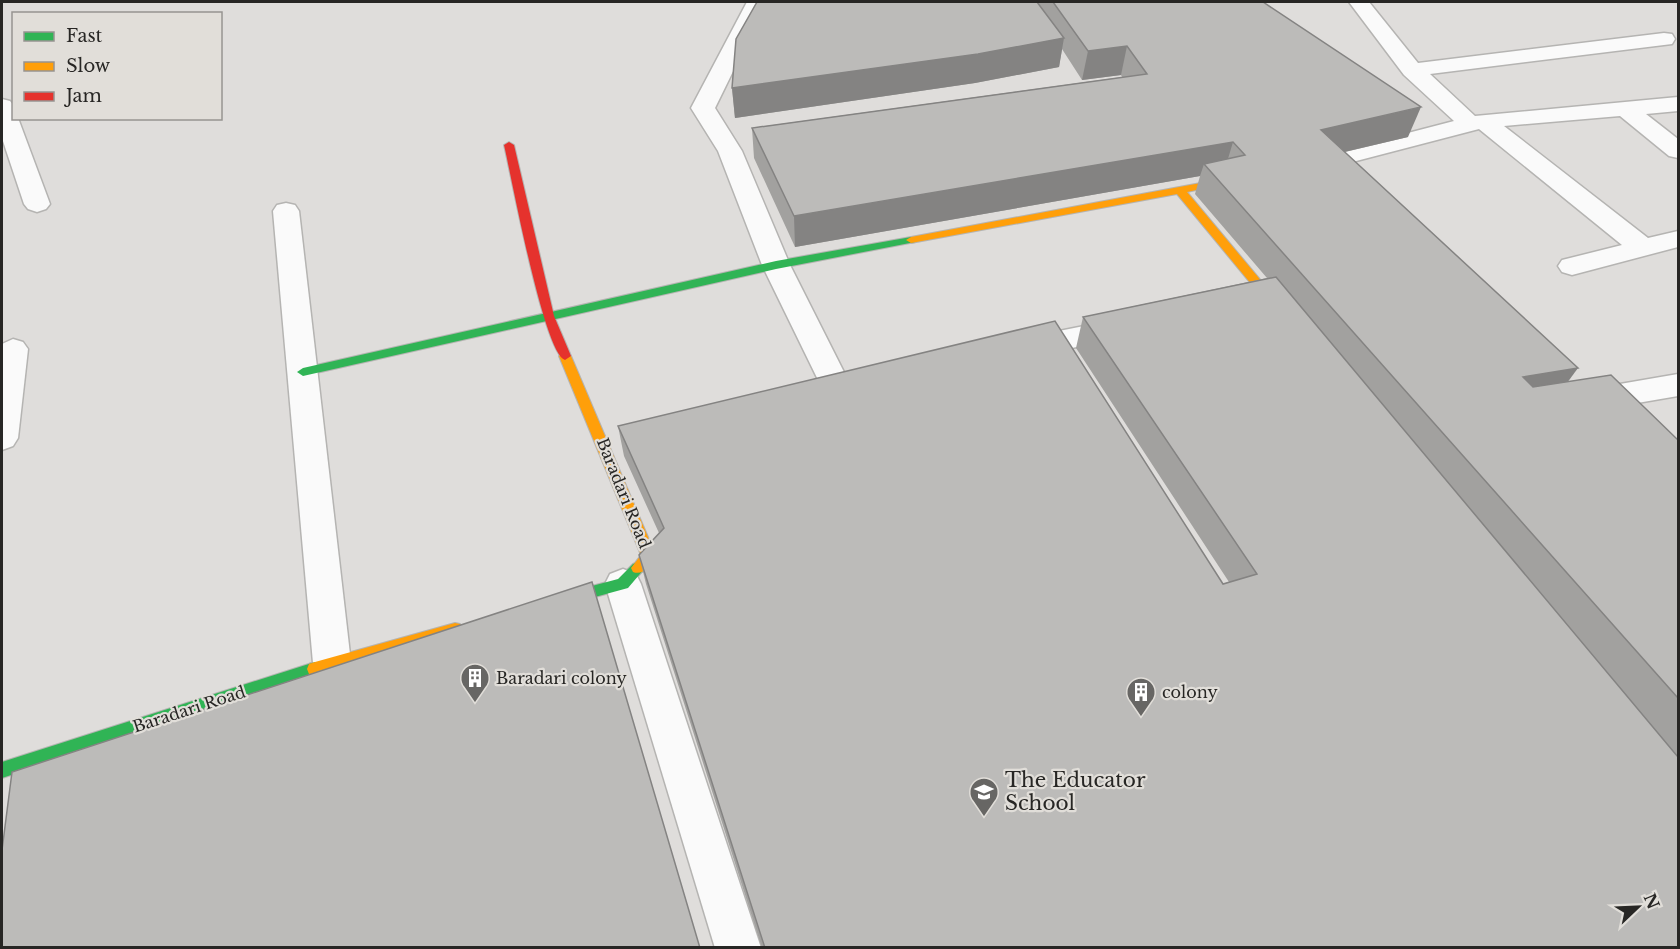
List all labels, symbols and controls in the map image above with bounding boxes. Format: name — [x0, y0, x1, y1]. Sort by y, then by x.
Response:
legend — [12, 12, 222, 120]
text: Fast — [66, 25, 103, 47]
text: Slow — [66, 55, 111, 77]
text: Jam — [64, 85, 102, 107]
street label: Baradari Road — [593, 435, 655, 551]
building icon: Baradari colony — [459, 662, 491, 704]
place label: Baradari colony — [496, 668, 627, 688]
building icon: colony — [1125, 676, 1157, 718]
street label: Baradari Road — [130, 681, 248, 737]
place label: colony — [1162, 682, 1218, 702]
place label: The Educator School — [1005, 768, 1146, 815]
school or university icon: The Educator School — [968, 776, 1000, 818]
north arrow — [1608, 877, 1668, 937]
text: N — [1640, 890, 1664, 912]

